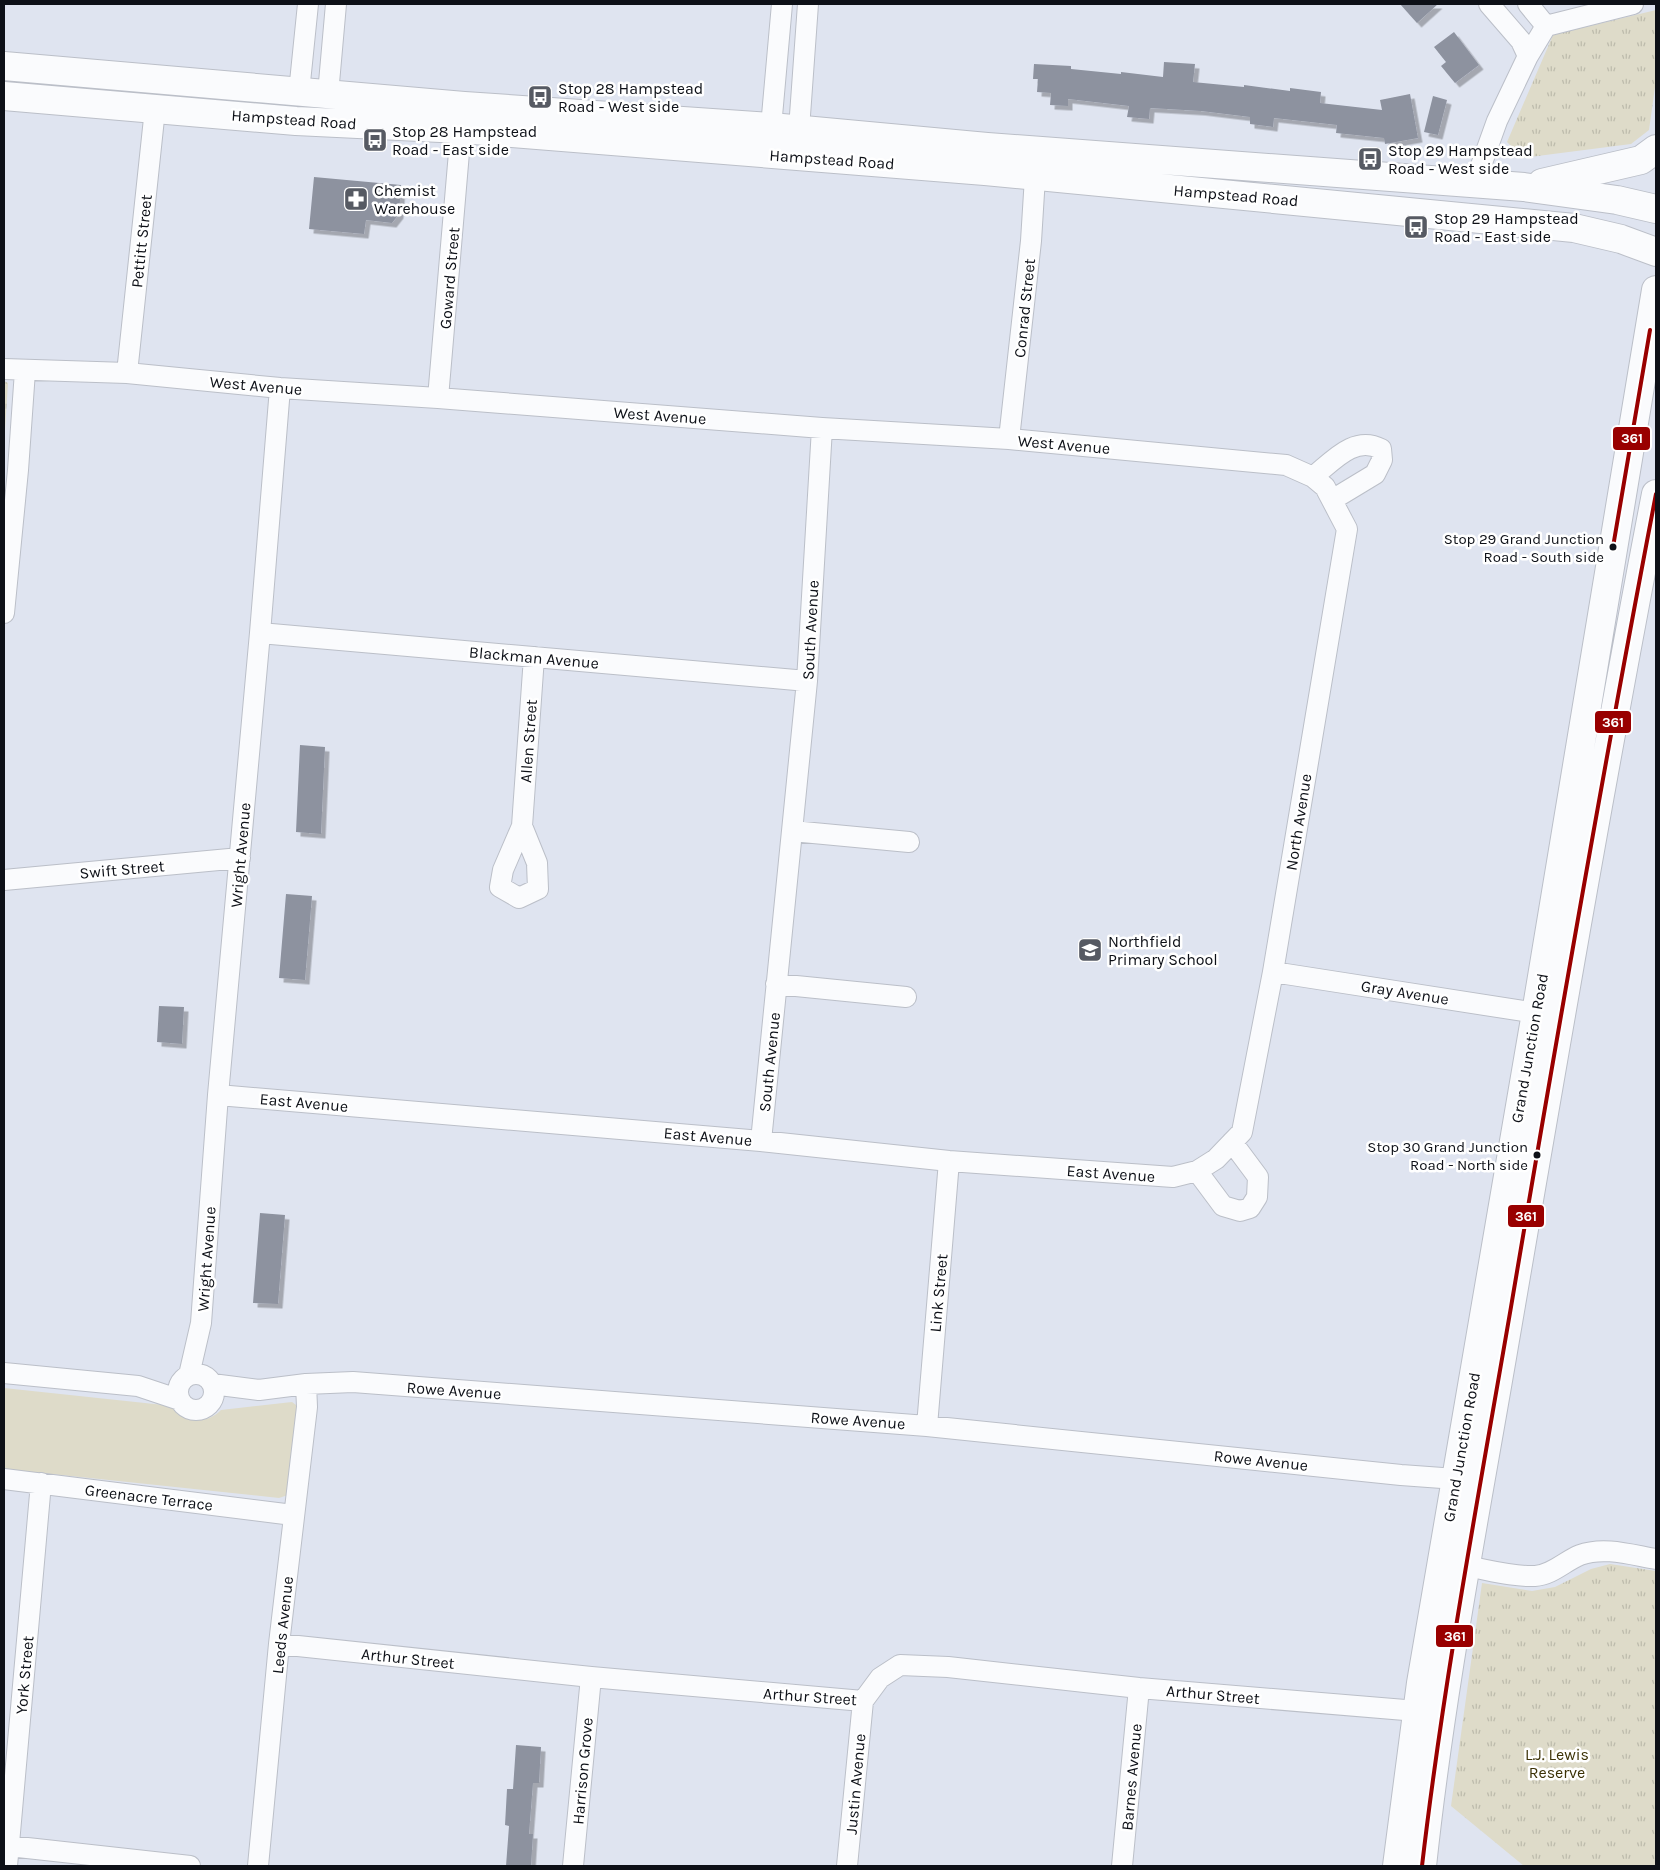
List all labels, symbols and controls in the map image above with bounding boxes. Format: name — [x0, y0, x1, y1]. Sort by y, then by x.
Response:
place label: Stop 28 Hampstead Road - West side — [558, 79, 703, 116]
bus stop icon: Stop 28 Hampstead Road - West side — [527, 84, 553, 110]
street label: Hampstead Road — [231, 106, 357, 133]
place label: Stop 28 Hampstead Road - East side — [392, 122, 537, 159]
bus stop icon: Stop 28 Hampstead Road - East side — [362, 127, 388, 153]
place label: Stop 29 Hampstead Road - West side — [1388, 141, 1533, 178]
street label: Hampstead Road — [769, 146, 895, 173]
bus stop icon: Stop 29 Hampstead Road - West side — [1357, 146, 1383, 172]
place label: Chemist Warehouse — [374, 181, 455, 218]
street label: Hampstead Road — [1173, 181, 1299, 210]
pharmacy icon: Chemist Warehouse — [343, 186, 369, 212]
street label: Pettitt Street — [127, 194, 156, 289]
place label: Stop 29 Hampstead Road - East side — [1434, 209, 1579, 246]
bus stop icon: Stop 29 Hampstead Road - East side — [1403, 214, 1429, 240]
street label: Goward Street — [436, 226, 463, 330]
street label: Conrad Street — [1010, 257, 1039, 359]
street label: West Avenue — [209, 372, 303, 399]
street label: West Avenue — [613, 403, 707, 428]
line badge: 361 — [1612, 426, 1651, 451]
text: 361 — [1621, 430, 1643, 447]
street label: West Avenue — [1017, 431, 1111, 458]
place label: Stop 29 Grand Junction Road - South side — [1444, 530, 1604, 566]
marker: Stop 29 Grand Junction Road - South side — [1608, 542, 1618, 552]
street label: South Avenue — [798, 579, 823, 681]
street label: Blackman Avenue — [468, 642, 600, 673]
street label: Allen Street — [516, 699, 541, 783]
line badge: 361 — [1594, 710, 1632, 734]
text: 361 — [1602, 714, 1624, 731]
street label: North Avenue — [1281, 772, 1316, 872]
street label: Wright Avenue — [226, 802, 255, 908]
street label: Swift Street — [79, 856, 165, 883]
place label: Northfield Primary School — [1108, 932, 1218, 969]
school or university icon: Northfield Primary School — [1077, 937, 1103, 963]
street label: Grand Junction Road — [1507, 972, 1552, 1124]
street label: Gray Avenue — [1360, 976, 1450, 1009]
street label: South Avenue — [755, 1011, 784, 1113]
street label: East Avenue — [259, 1089, 349, 1116]
street label: East Avenue — [663, 1123, 753, 1150]
place label: Stop 30 Grand Junction Road - North side — [1367, 1138, 1528, 1174]
marker: Stop 30 Grand Junction Road - North side — [1532, 1150, 1542, 1160]
street label: East Avenue — [1066, 1161, 1156, 1186]
line badge: 361 — [1507, 1204, 1545, 1228]
street label: Wright Avenue — [193, 1206, 220, 1312]
text: 361 — [1515, 1208, 1537, 1225]
street label: Link Street — [926, 1253, 951, 1333]
street label: Grand Junction Road — [1439, 1371, 1484, 1523]
street label: Rowe Avenue — [406, 1378, 502, 1403]
street label: Rowe Avenue — [810, 1408, 906, 1433]
street label: Rowe Avenue — [1213, 1446, 1309, 1475]
street label: Greenacre Terrace — [84, 1480, 214, 1515]
street label: Leeds Avenue — [268, 1575, 297, 1675]
line badge: 361 — [1435, 1624, 1474, 1648]
text: 361 — [1444, 1628, 1466, 1645]
street label: York Street — [12, 1635, 37, 1715]
street label: Arthur Street — [360, 1644, 456, 1673]
street label: Arthur Street — [1165, 1681, 1261, 1708]
street label: Arthur Street — [762, 1684, 857, 1709]
street label: Harrison Grove — [568, 1717, 597, 1825]
street label: Barnes Avenue — [1117, 1723, 1146, 1831]
street label: Justin Avenue — [842, 1733, 869, 1835]
park label: L.J. Lewis Reserve — [1525, 1745, 1589, 1782]

